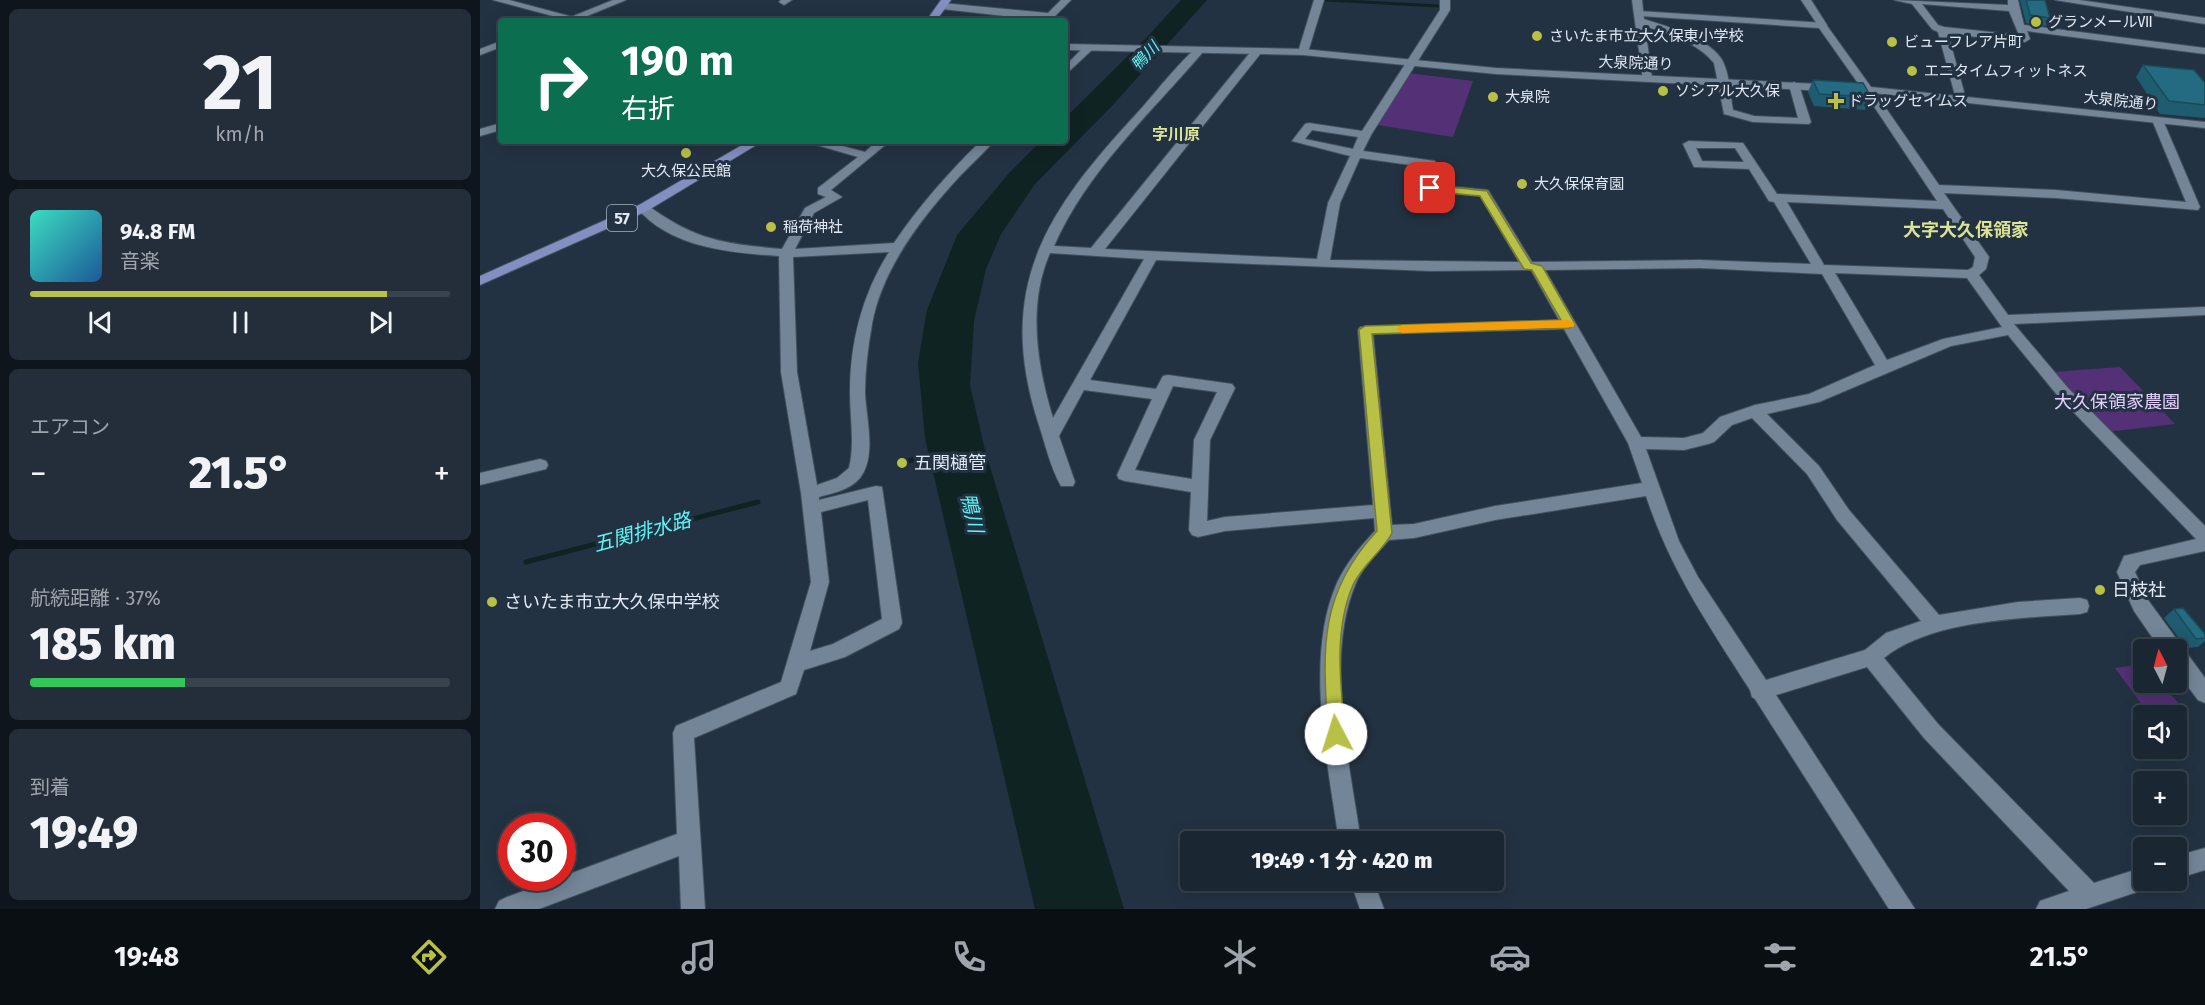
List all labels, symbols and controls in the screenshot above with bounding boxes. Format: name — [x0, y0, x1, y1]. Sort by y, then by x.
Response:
place label: グランメールⅦ — [2048, 13, 2153, 31]
marker: グランメールⅦ — [2029, 15, 2043, 29]
place label: さいたま市立大久保東小学校 — [1549, 27, 1744, 45]
marker: さいたま市立大久保東小学校 — [1530, 29, 1544, 43]
place label: ビューフレア片町 — [1904, 33, 2023, 51]
marker: ビューフレア片町 — [1885, 35, 1899, 49]
text: 21 — [203, 36, 277, 130]
text: 190 m — [621, 36, 734, 86]
water label: 鴨川 — [1127, 36, 1164, 74]
icon: right — [522, 42, 600, 120]
street label: 大泉院通り — [1598, 53, 1674, 73]
place label: エニタイムフィットネス — [1924, 62, 2088, 80]
marker: エニタイムフィットネス — [1905, 64, 1919, 78]
place label: ソシアル大久保 — [1675, 82, 1780, 100]
marker: ソシアル大久保 — [1656, 84, 1670, 98]
place label: 大泉院 — [1505, 88, 1550, 106]
street label: 大泉院通り — [2083, 88, 2159, 114]
marker: 大泉院 — [1486, 90, 1500, 104]
place label: ドラッグセイムス — [1848, 92, 1968, 110]
text: 右折 — [621, 93, 675, 125]
marker: ドラッグセイムス — [1829, 94, 1843, 108]
text: km/h — [215, 122, 265, 146]
district label: 字川原 — [1152, 125, 1200, 144]
marker: 大久保公民館 — [679, 146, 693, 160]
place label: 大久保公民館 — [641, 162, 731, 180]
pin — [1404, 162, 1455, 213]
icon: arrive — [1413, 171, 1446, 204]
place label: 大久保保育園 — [1534, 175, 1624, 193]
marker: 大久保保育園 — [1515, 177, 1529, 191]
road number: 57 — [607, 205, 637, 231]
text: 94.8 FM — [120, 218, 195, 245]
place label: 稲荷神社 — [783, 218, 843, 236]
district label: 大字大久保領家 — [1903, 219, 2029, 241]
marker: 稲荷神社 — [764, 220, 778, 234]
text: 音楽 — [120, 249, 160, 273]
icon: previous — [84, 306, 117, 339]
icon: pause — [224, 306, 257, 339]
icon: next — [364, 306, 397, 339]
park label: 大久保領家農園 — [2054, 391, 2180, 413]
text: エアコン — [30, 415, 110, 439]
text: 21.5° — [189, 446, 291, 500]
place label: 五関樋管 — [914, 452, 986, 474]
text: − — [30, 454, 47, 494]
text: + — [434, 454, 450, 494]
marker: 五関樋管 — [895, 456, 909, 470]
water label: 鴨川 — [956, 491, 989, 537]
water label: 五関排水路 — [591, 507, 695, 557]
place label: 日枝社 — [2112, 579, 2166, 601]
marker: 日枝社 — [2093, 583, 2107, 597]
text: 航続距離 · 37% — [30, 586, 161, 610]
place label: さいたま市立大久保中学校 — [504, 591, 719, 613]
marker: さいたま市立大久保中学校 — [485, 595, 499, 609]
text: 185 km — [30, 617, 176, 671]
north arrow — [2133, 639, 2187, 693]
map controls — [2133, 639, 2187, 891]
position arrow — [1304, 702, 1368, 766]
button: sound — [2133, 705, 2187, 759]
button: + — [2133, 771, 2187, 825]
text: 到着 — [30, 775, 70, 799]
text: 19:49 — [30, 806, 138, 860]
speed limit sign: 30 — [498, 813, 576, 891]
button: − — [2133, 837, 2187, 891]
text: 19:49 · 1 分 · 420 m — [1251, 847, 1433, 874]
icon: directions — [408, 936, 450, 978]
icon: music — [678, 936, 720, 978]
icon: phone — [948, 936, 990, 978]
icon: climate — [1219, 936, 1261, 978]
icon: car — [1489, 936, 1531, 978]
icon: filters — [1759, 936, 1801, 978]
text: 19:48 — [114, 941, 179, 973]
text: 21.5° — [2030, 941, 2091, 973]

